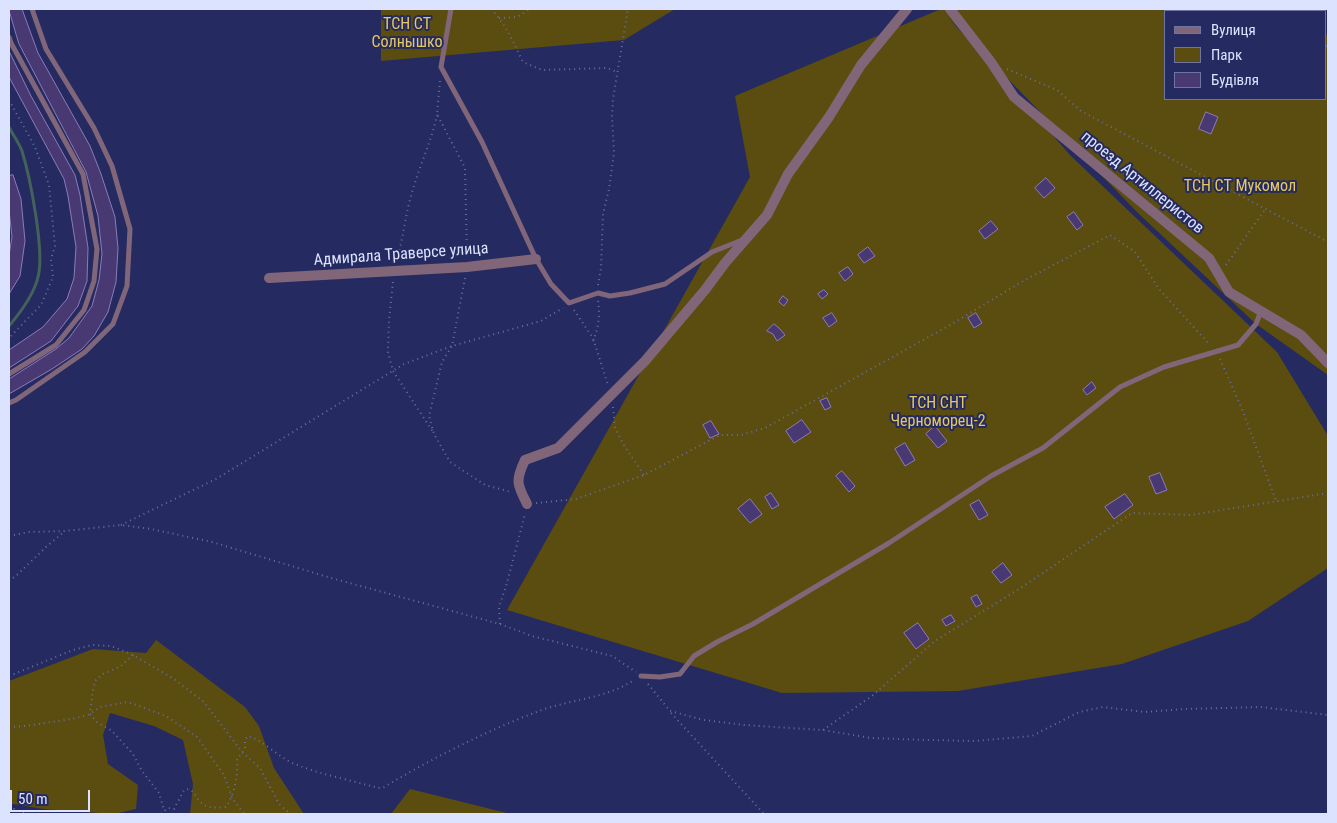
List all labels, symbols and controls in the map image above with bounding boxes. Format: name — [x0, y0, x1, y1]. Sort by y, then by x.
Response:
legend — [1164, 10, 1327, 100]
park label: ТСН СТ Солнышко — [372, 15, 442, 53]
text: Вулиця — [1211, 21, 1256, 39]
text: Парк — [1211, 46, 1242, 64]
text: Будівля — [1211, 71, 1259, 89]
street label: проезд Артиллеристов — [1077, 128, 1207, 238]
park label: ТСН СТ Мукомол — [1184, 177, 1296, 197]
street label: Адмирала Траверсе улица — [313, 239, 489, 271]
park label: ТСН СНТ Черноморец-2 — [890, 394, 986, 432]
scale bar — [12, 780, 92, 812]
text: 50 m — [18, 790, 48, 808]

